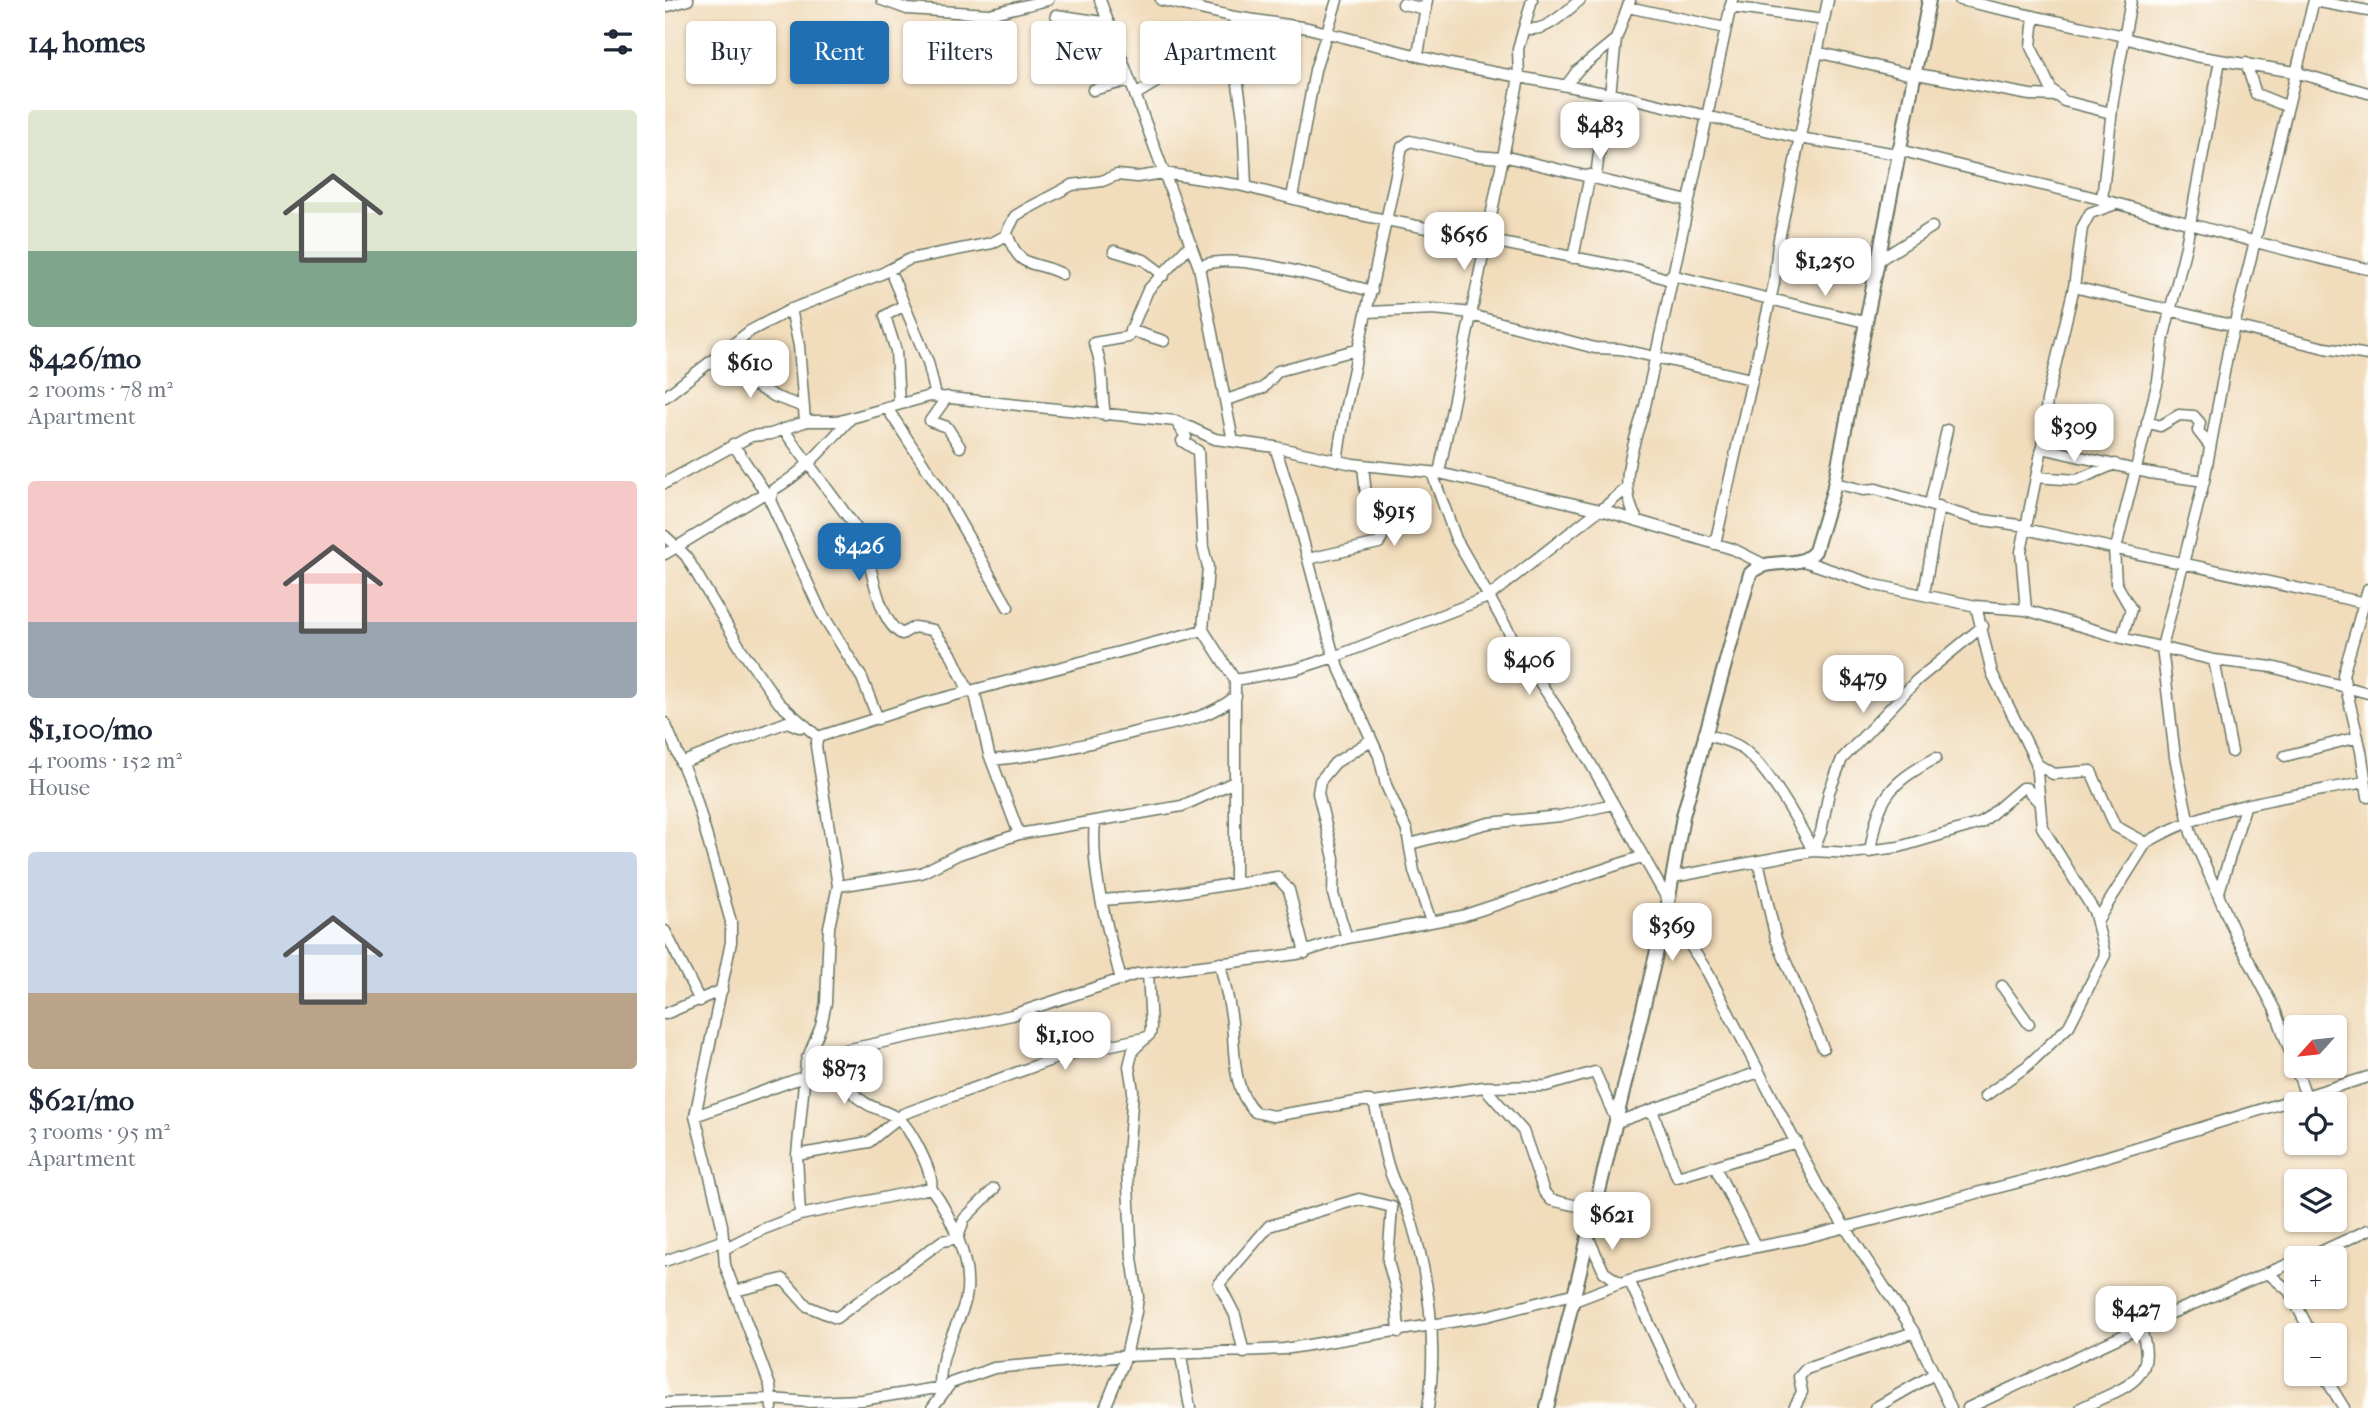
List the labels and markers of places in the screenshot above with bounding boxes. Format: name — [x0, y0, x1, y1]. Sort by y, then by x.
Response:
pin: $483 — [1559, 102, 1641, 162]
pin: $656 — [1423, 212, 1505, 272]
pin: $1,250 — [1768, 238, 1882, 298]
pin: $610 — [709, 340, 791, 400]
pin: $309 — [2033, 405, 2115, 464]
pin: $915 — [1353, 489, 1435, 548]
pin: $426 — [818, 524, 900, 583]
pin: $406 — [1488, 638, 1570, 697]
pin: $479 — [1822, 656, 1904, 715]
pin: $369 — [1631, 904, 1713, 963]
pin: $1,100 — [1008, 1012, 1122, 1072]
pin: $873 — [803, 1046, 885, 1106]
pin: $621 — [1571, 1192, 1653, 1252]
pin: $427 — [2095, 1286, 2177, 1346]

